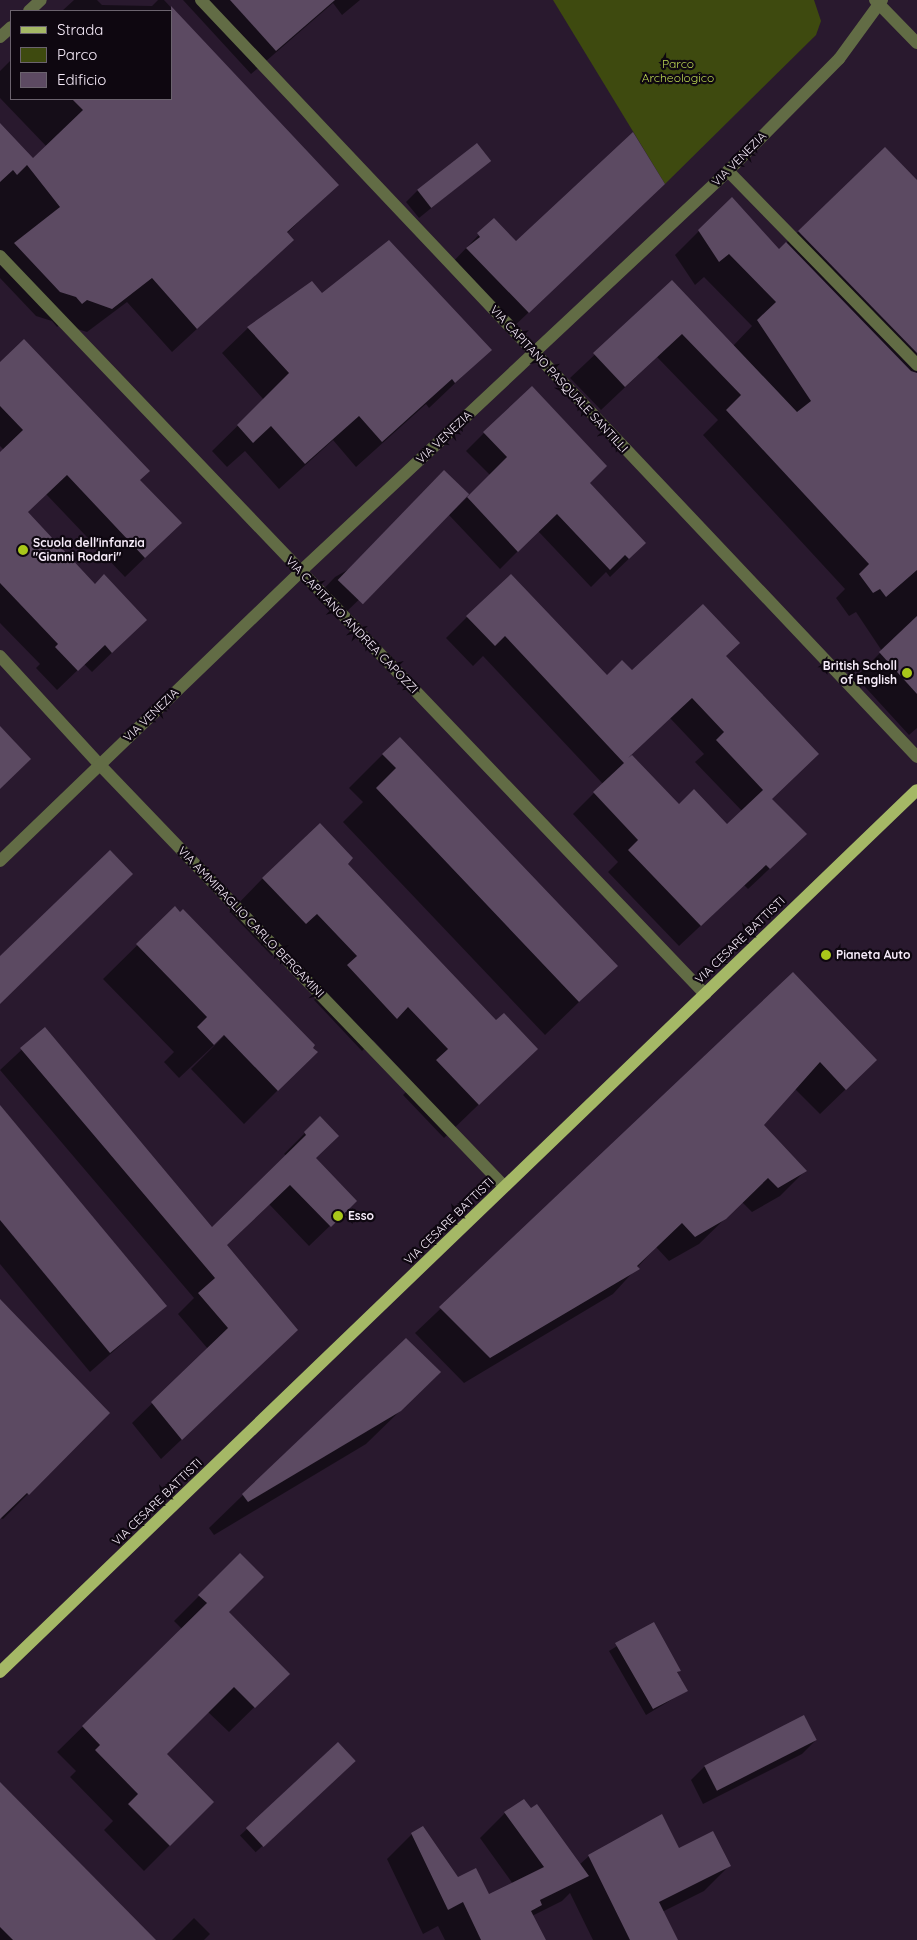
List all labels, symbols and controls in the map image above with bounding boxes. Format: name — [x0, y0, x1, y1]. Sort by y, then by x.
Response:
legend — [10, 10, 172, 100]
text: Strada — [57, 20, 103, 39]
text: Parco — [57, 45, 97, 64]
park label: Parco Archeologico — [642, 57, 714, 85]
text: Edificio — [57, 70, 106, 89]
street label: VIA VENEZIA — [709, 129, 769, 189]
street label: VIA CAPITANO PASQUALE SANTILLI — [487, 302, 631, 456]
street label: VIA VENEZIA — [413, 408, 475, 466]
place label: Scuola dell'infanzia "Gianni Rodari" — [33, 536, 145, 564]
marker: Scuola dell'infanzia "Gianni Rodari" — [17, 544, 29, 556]
street label: VIA CAPITANO ANDREA CAPOZZI — [283, 554, 421, 696]
place label: British Scholl of English — [823, 659, 897, 687]
marker: British Scholl of English — [901, 667, 913, 679]
street label: VIA VENEZIA — [121, 685, 181, 745]
street label: VIA AMMIRAGLIO CARLO BERGAMINI — [175, 844, 327, 1000]
street label: VIA CESARE BATTISTI — [692, 893, 788, 987]
place label: Pianeta Auto — [836, 948, 911, 962]
marker: Pianeta Auto — [820, 949, 832, 961]
street label: VIA CESARE BATTISTI — [401, 1174, 497, 1268]
place label: Esso — [348, 1209, 374, 1223]
marker: Esso — [332, 1210, 344, 1222]
street label: VIA CESARE BATTISTI — [109, 1455, 205, 1549]

